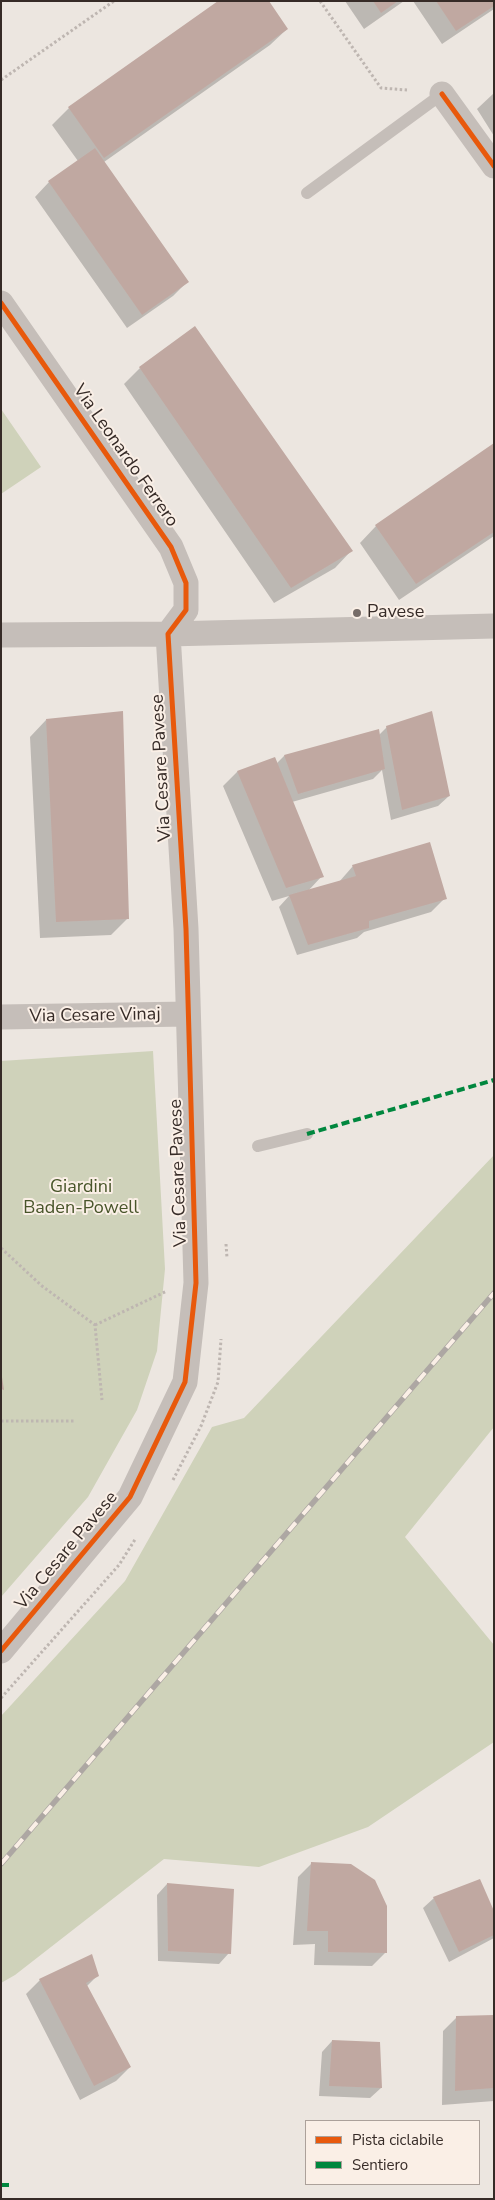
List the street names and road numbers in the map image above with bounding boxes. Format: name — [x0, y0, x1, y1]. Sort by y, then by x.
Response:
street label: Via Leonardo Ferrero — [68, 381, 182, 531]
street label: Via Cesare Pavese — [147, 694, 177, 842]
street label: Via Cesare Vinaj — [29, 1004, 161, 1028]
street label: Via Cesare Pavese — [166, 1099, 192, 1247]
street label: Via Cesare Pavese — [11, 1487, 123, 1615]

